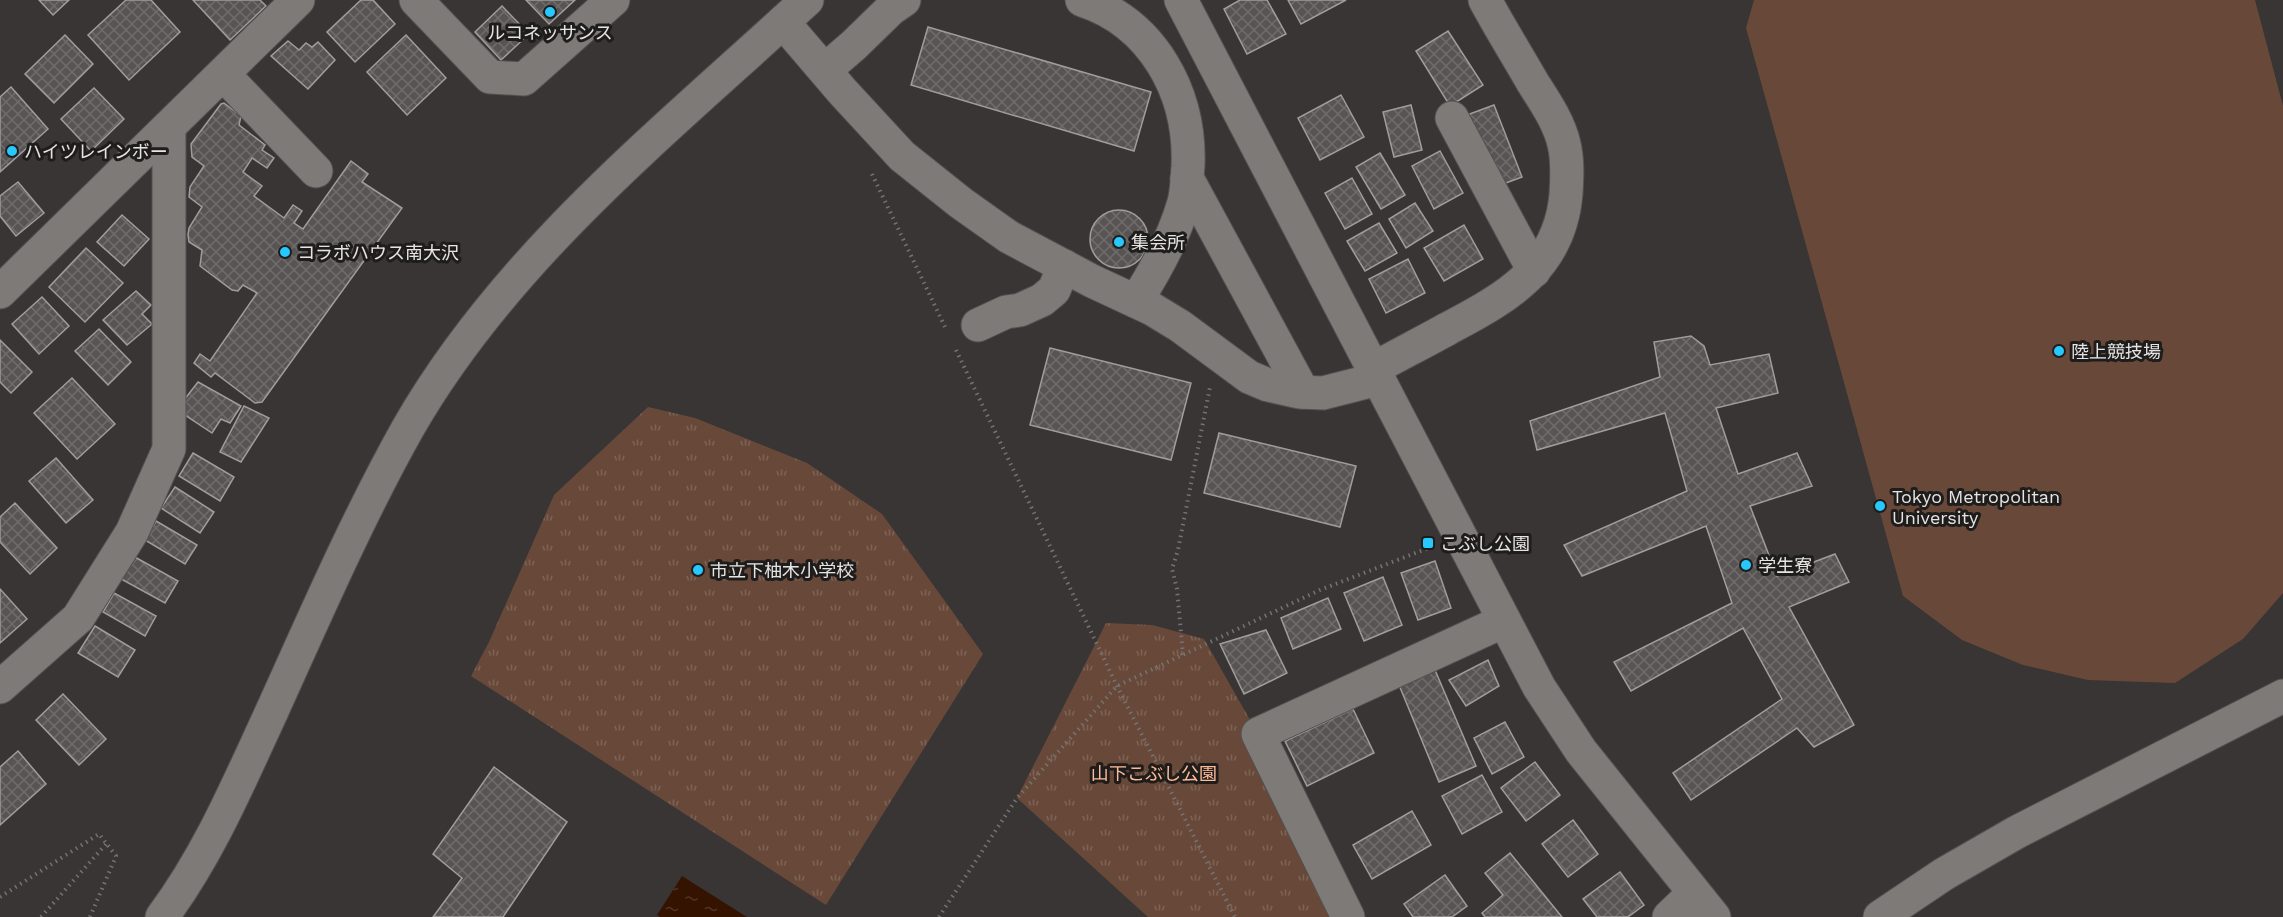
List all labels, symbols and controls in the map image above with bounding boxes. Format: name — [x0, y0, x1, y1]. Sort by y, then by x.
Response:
marker: ルコネッサンス — [543, 5, 557, 19]
place label: ルコネッサンス — [487, 22, 613, 43]
place label: ハイツレインボー — [24, 141, 168, 162]
marker: ハイツレインボー — [5, 144, 19, 158]
place label: 集会所 — [1131, 232, 1185, 253]
marker: 集会所 — [1112, 235, 1126, 249]
place label: コラボハウス南大沢 — [297, 242, 459, 263]
marker: コラボハウス南大沢 — [278, 245, 292, 259]
place label: 陸上競技場 — [2071, 341, 2161, 362]
marker: 陸上競技場 — [2052, 344, 2066, 358]
place label: Tokyo Metropolitan University — [1892, 486, 2060, 528]
marker: Tokyo Metropolitan University — [1873, 499, 1887, 513]
place label: こぶし公園 — [1440, 533, 1530, 554]
marker: こぶし公園 — [1421, 536, 1435, 550]
place label: 学生寮 — [1758, 555, 1812, 576]
marker: 学生寮 — [1739, 558, 1753, 572]
place label: 市立下柚木小学校 — [710, 560, 854, 581]
marker: 市立下柚木小学校 — [691, 563, 705, 577]
park label: 山下こぶし公園 — [1091, 763, 1217, 784]

